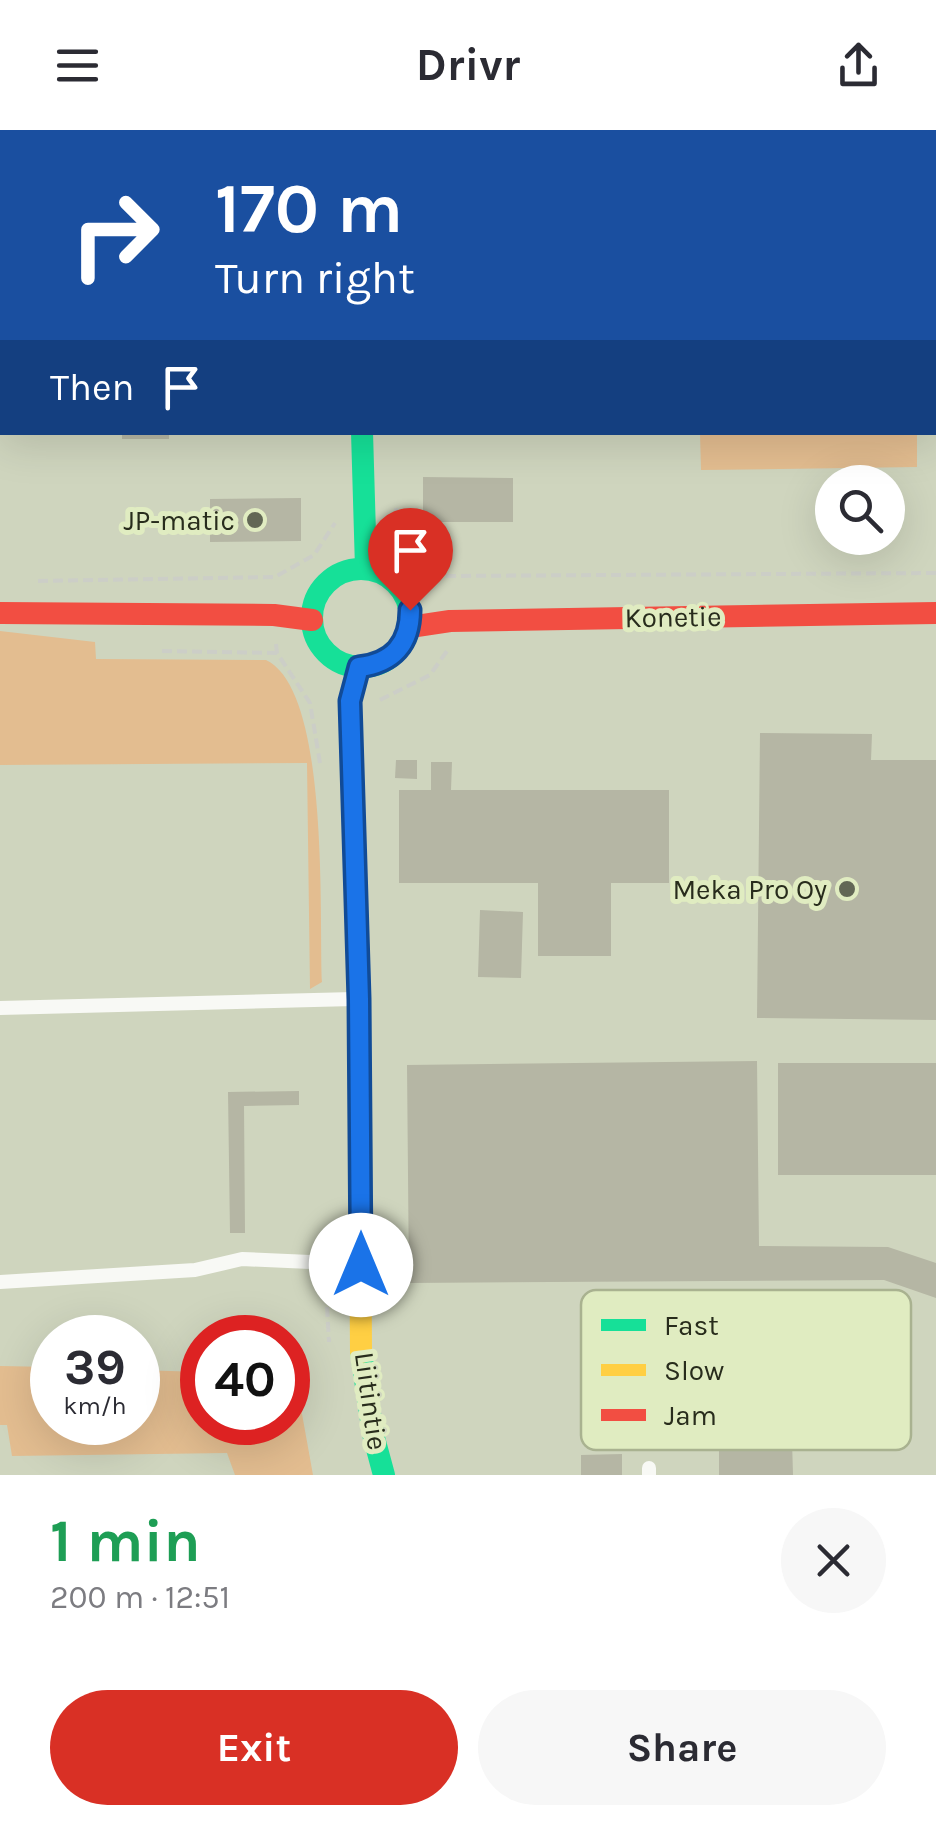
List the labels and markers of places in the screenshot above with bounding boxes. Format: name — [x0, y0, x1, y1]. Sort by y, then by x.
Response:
place label: JP-matic — [124, 504, 235, 537]
pin — [368, 508, 453, 611]
marker: JP-matic — [244, 509, 266, 531]
place label: Meka Pro Oy — [672, 873, 827, 906]
marker: Meka Pro Oy — [836, 878, 858, 900]

